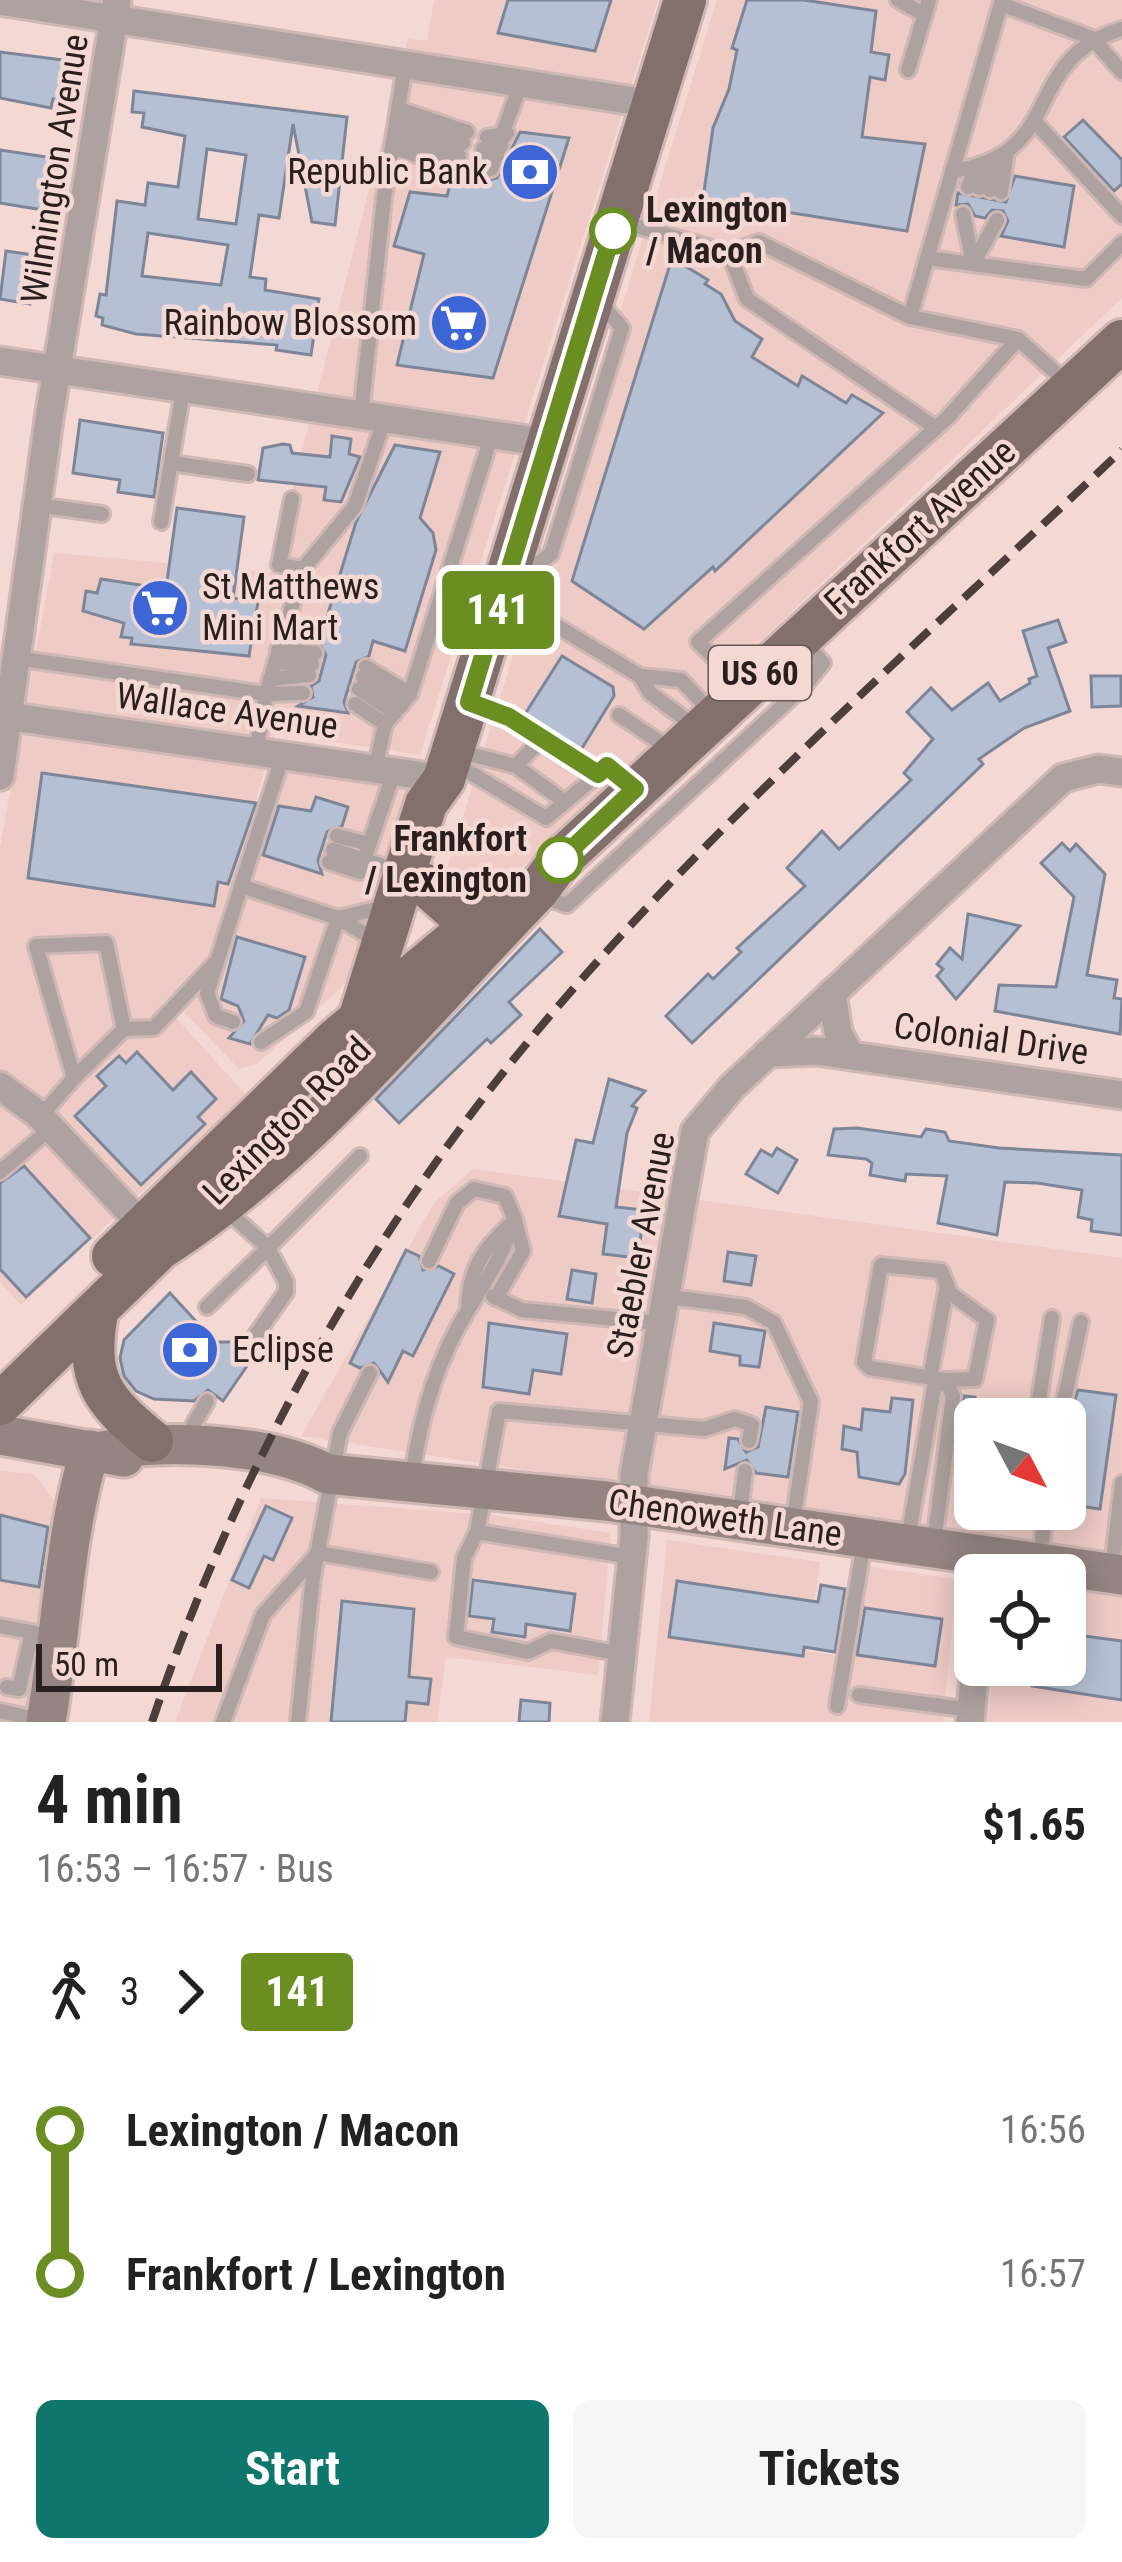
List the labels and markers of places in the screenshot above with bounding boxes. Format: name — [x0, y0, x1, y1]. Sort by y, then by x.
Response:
bank icon: Republic Bank — [499, 141, 561, 203]
place label: Republic Bank — [287, 151, 488, 193]
place label: Lexington / Macon — [645, 189, 788, 272]
marker: Lexington / Macon — [591, 209, 635, 253]
supermarket icon: Rainbow Blossom — [428, 292, 490, 354]
place label: Rainbow Blossom — [163, 302, 417, 344]
place label: St Matthews Mini Mart — [202, 566, 379, 649]
supermarket icon: St Matthews Mini Mart — [129, 577, 191, 639]
place label: Frankfort / Lexington — [364, 818, 527, 901]
marker: Frankfort / Lexington — [538, 838, 582, 882]
bank icon: Eclipse — [159, 1319, 221, 1381]
place label: Eclipse — [232, 1329, 334, 1371]

